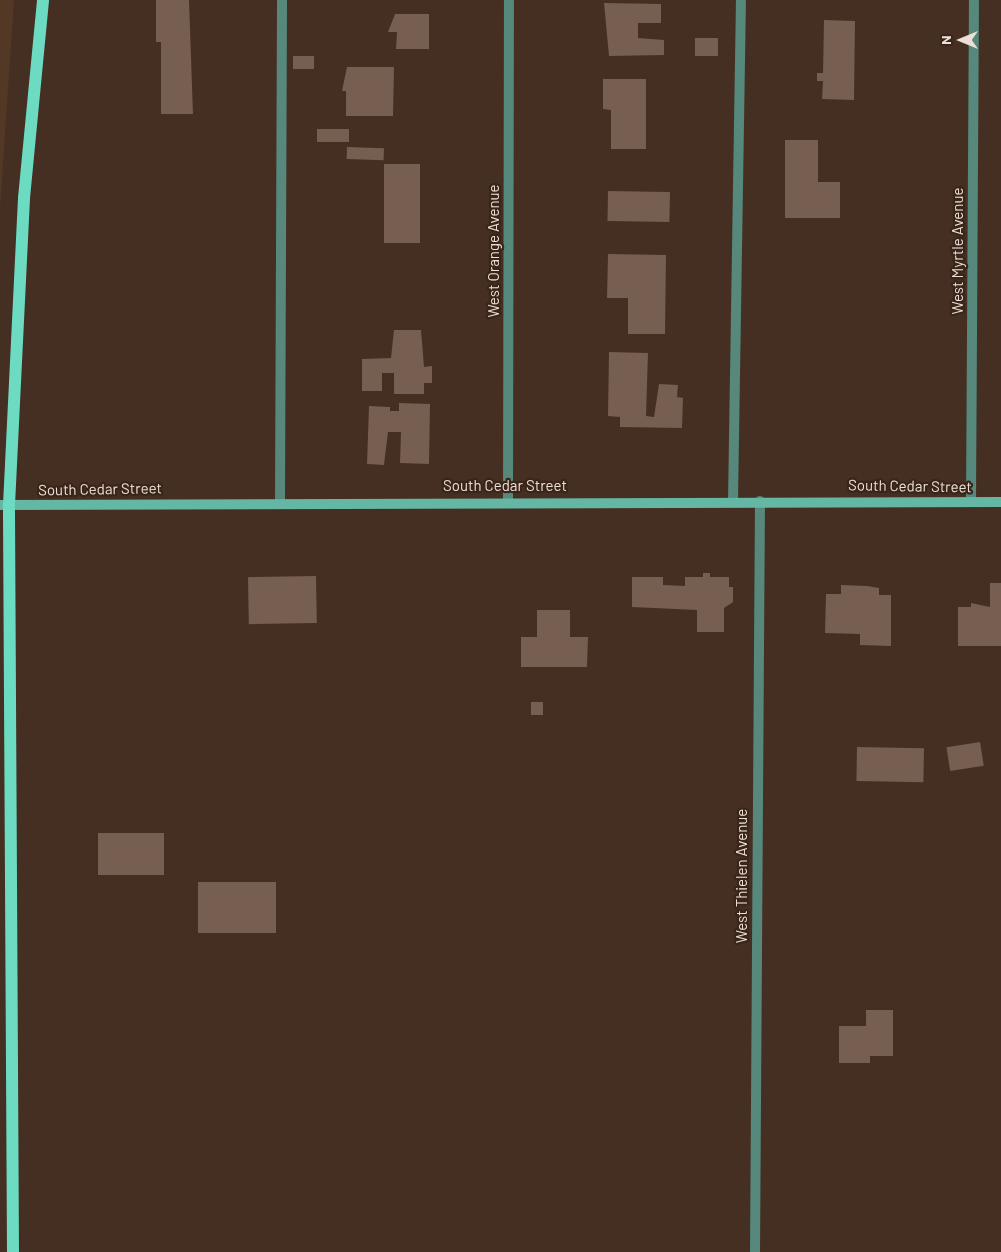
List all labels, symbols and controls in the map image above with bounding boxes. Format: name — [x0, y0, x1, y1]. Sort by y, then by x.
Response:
north arrow — [936, 15, 986, 65]
text: N — [937, 35, 954, 45]
street label: West Orange Avenue — [485, 184, 503, 318]
street label: West Myrtle Avenue — [949, 188, 967, 314]
street label: South Cedar Street — [848, 476, 972, 496]
street label: South Cedar Street — [443, 477, 567, 495]
street label: South Cedar Street — [38, 479, 162, 499]
street label: West Thielen Avenue — [733, 809, 751, 943]

